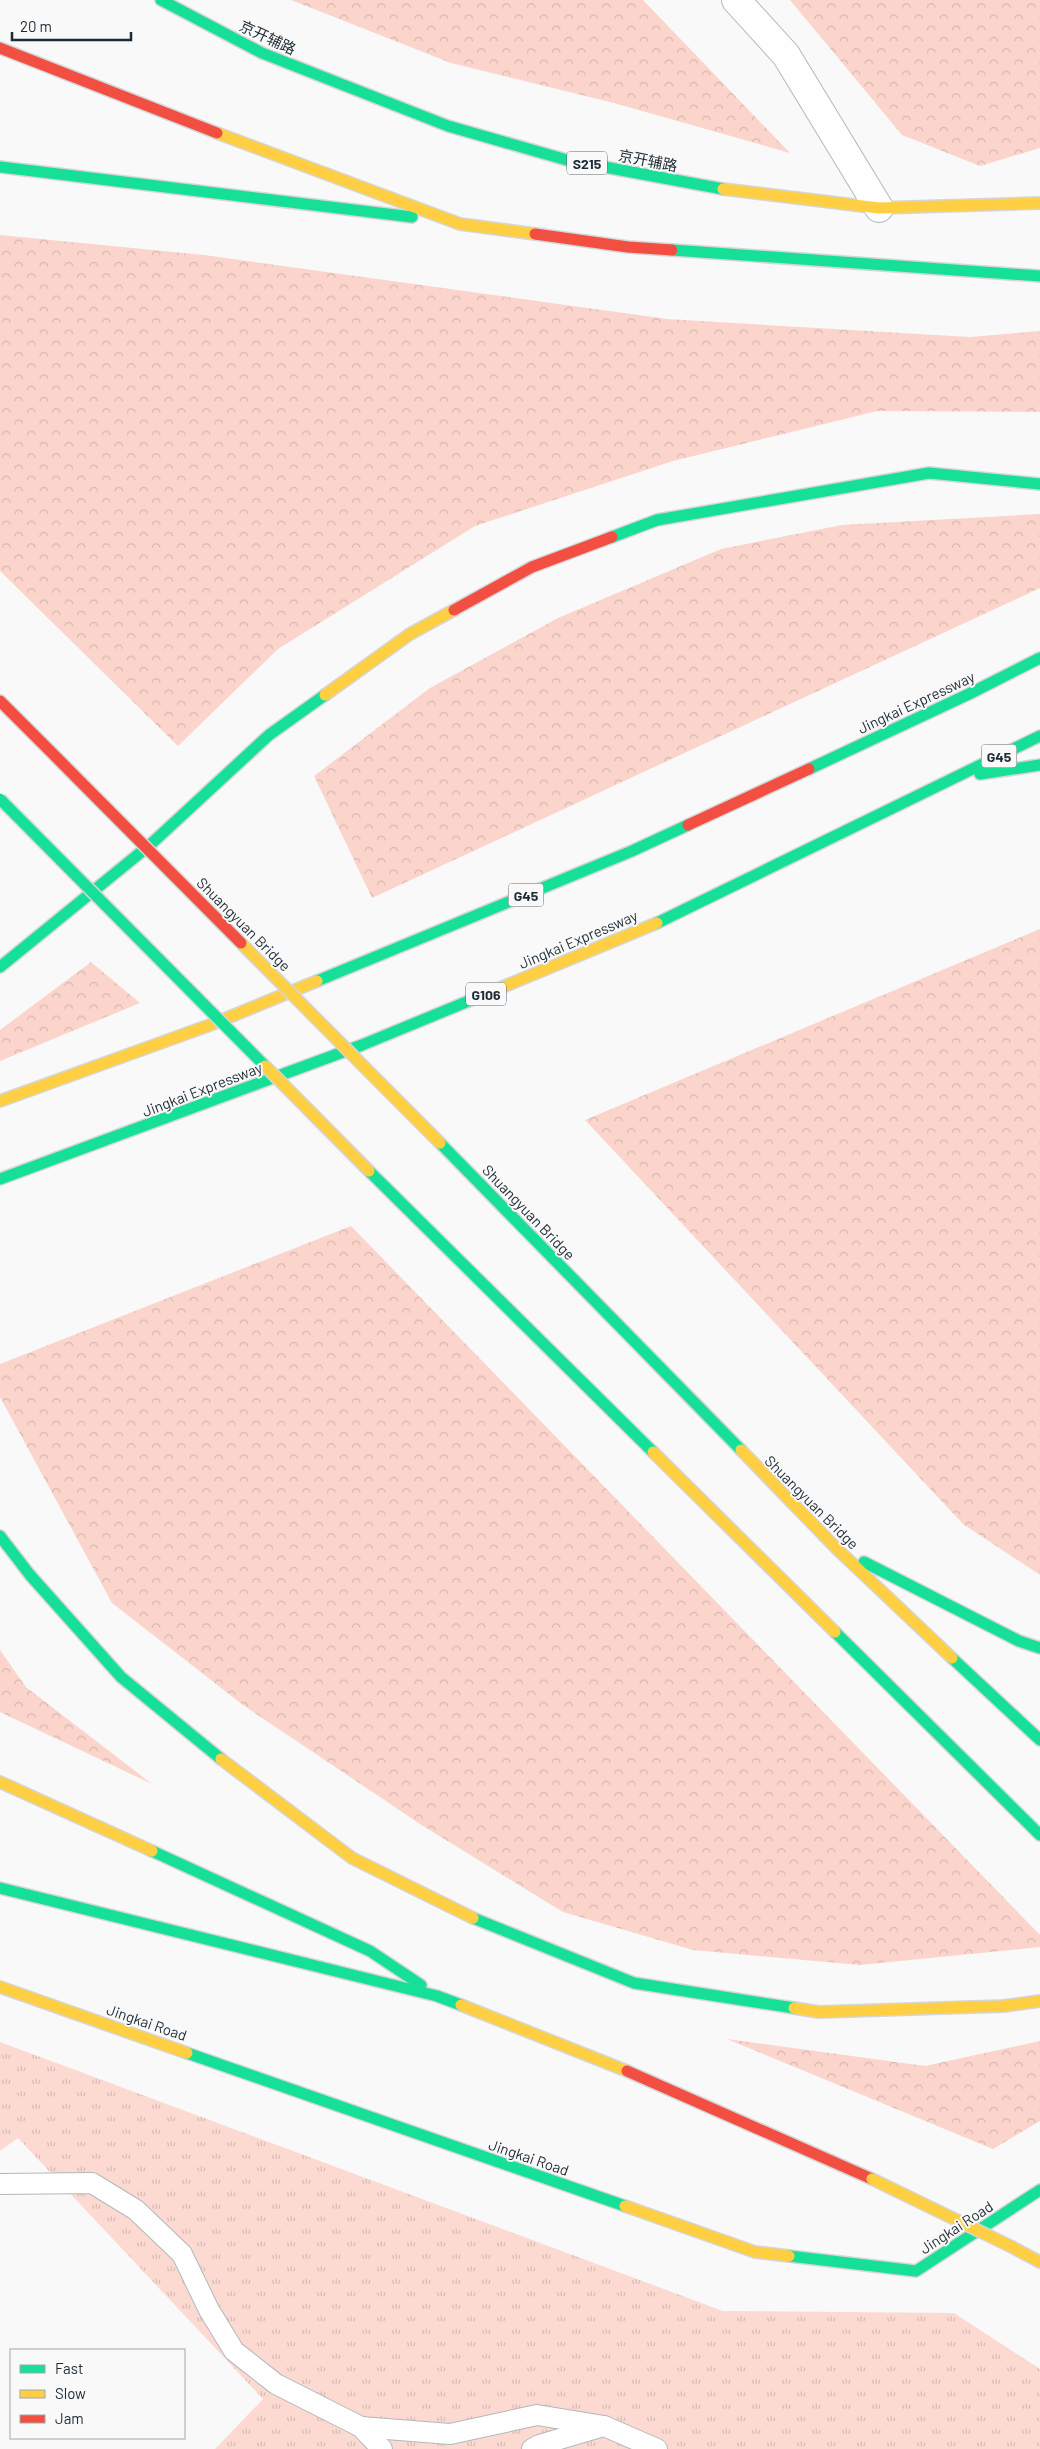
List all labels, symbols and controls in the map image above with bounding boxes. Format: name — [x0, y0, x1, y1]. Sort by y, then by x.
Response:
scale bar — [12, 10, 131, 42]
street label: 京开辅路 — [237, 16, 299, 58]
text: 20 m — [20, 17, 52, 35]
street label: 京开辅路 — [617, 145, 679, 175]
road number: S215 — [567, 152, 607, 174]
street label: Jingkai Expressway — [855, 667, 977, 737]
road number: G45 — [982, 744, 1016, 768]
street label: Shuangyuan Bridge — [193, 873, 295, 975]
road number: G45 — [508, 884, 544, 906]
street label: Jingkai Expressway — [516, 906, 640, 972]
road number: G106 — [466, 982, 506, 1006]
street label: Jingkai Expressway — [139, 1058, 265, 1120]
street label: Shuangyuan Bridge — [479, 1161, 579, 1263]
street label: Shuangyuan Bridge — [761, 1451, 863, 1553]
street label: Jingkai Road — [105, 2000, 189, 2044]
street label: Jingkai Road — [487, 2135, 571, 2179]
street label: Jingkai Road — [916, 2197, 996, 2257]
legend — [10, 2349, 185, 2439]
text: Fast — [55, 2359, 83, 2377]
text: Slow — [55, 2384, 86, 2402]
text: Jam — [55, 2409, 84, 2427]

